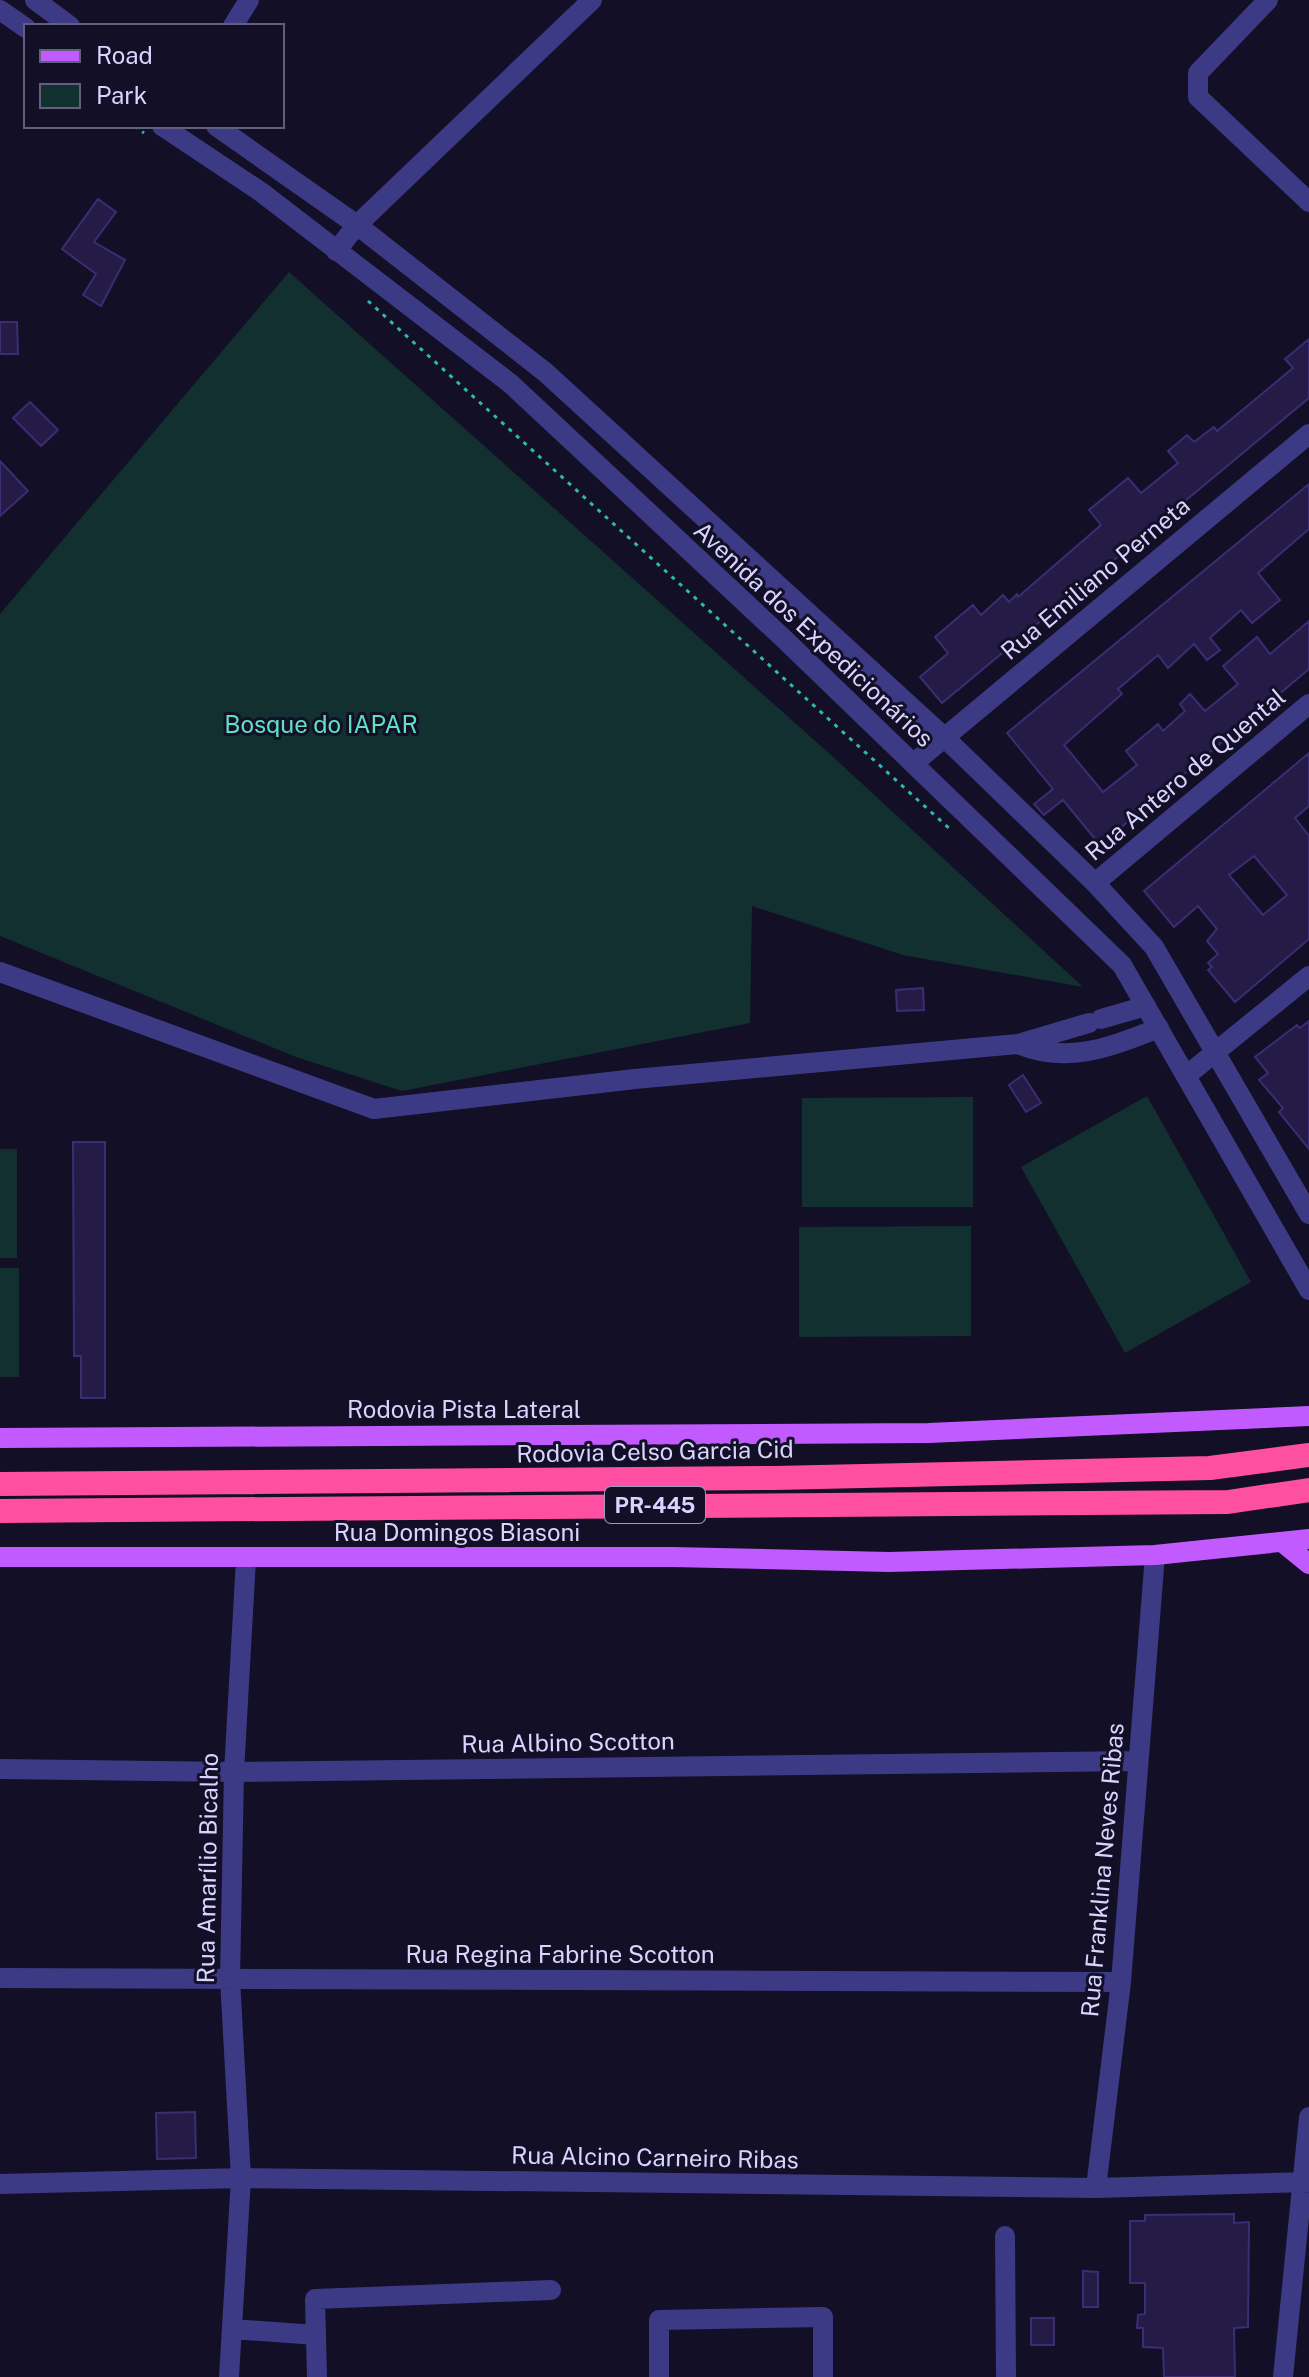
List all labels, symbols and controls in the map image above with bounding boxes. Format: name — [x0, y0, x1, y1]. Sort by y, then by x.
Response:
legend — [24, 24, 284, 128]
text: Road — [96, 41, 153, 69]
text: Park — [96, 81, 147, 109]
street label: Rua Emiliano Perneta — [995, 491, 1195, 665]
street label: Avenida dos Expedicionários — [689, 516, 939, 752]
street label: Rua Antero de Quental — [1079, 682, 1291, 866]
park label: Bosque do IAPAR — [224, 710, 418, 738]
street label: Rodovia Pista Lateral — [347, 1395, 581, 1423]
street label: Rodovia Celso Garcia Cid — [516, 1435, 794, 1467]
road number: PR-445 — [605, 1487, 705, 1523]
street label: Rua Domingos Biasoni — [334, 1518, 580, 1546]
street label: Rua Franklina Neves Ribas — [1075, 1722, 1129, 2018]
street label: Rua Albino Scotton — [461, 1726, 675, 1758]
street label: Rua Amarílio Bicalho — [191, 1752, 223, 1984]
street label: Rua Regina Fabrine Scotton — [405, 1940, 715, 1968]
street label: Rua Alcino Carneiro Ribas — [511, 2140, 799, 2174]

